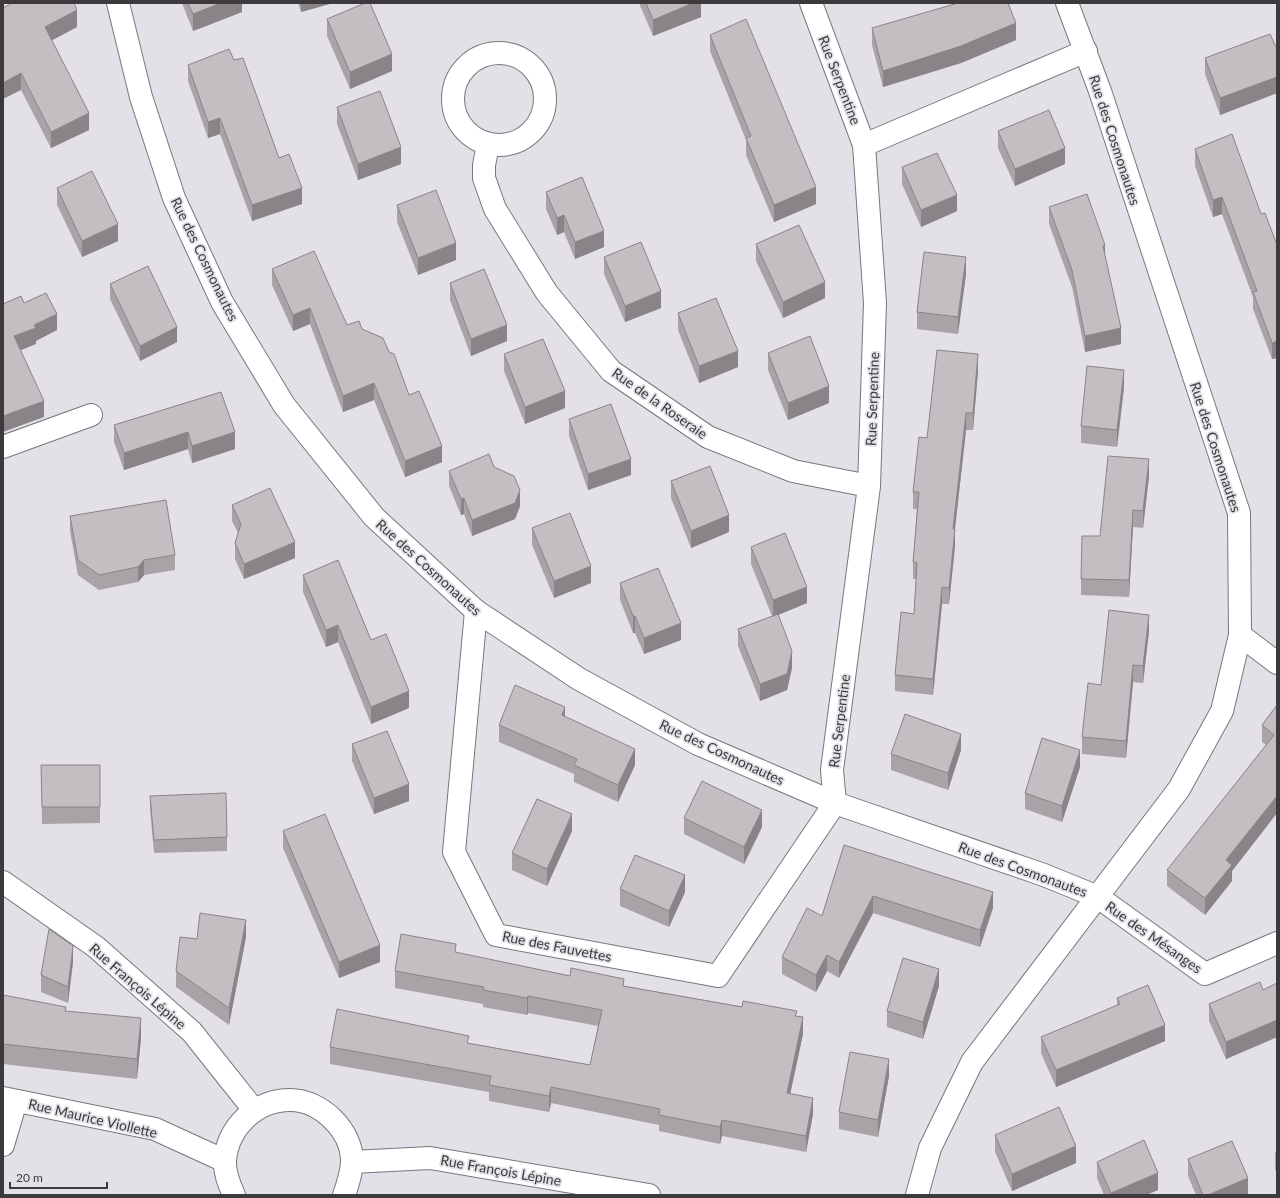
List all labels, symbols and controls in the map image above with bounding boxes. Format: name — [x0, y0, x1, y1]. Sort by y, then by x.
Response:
street label: Rue Serpentine — [815, 33, 865, 127]
street label: Rue des Cosmonautes — [1086, 73, 1144, 207]
street label: Rue des Cosmonautes — [168, 194, 242, 324]
street label: Rue Serpentine — [862, 352, 882, 446]
street label: Rue de la Roseraie — [609, 364, 711, 442]
street label: Rue des Cosmonautes — [1187, 380, 1245, 514]
street label: Rue des Cosmonautes — [373, 515, 485, 619]
street label: Rue Serpentine — [825, 673, 853, 769]
street label: Rue des Cosmonautes — [657, 716, 787, 788]
street label: Rue des Cosmonautes — [956, 838, 1090, 900]
street label: Rue des Mésanges — [1103, 897, 1205, 977]
street label: Rue des Fauvettes — [501, 927, 613, 965]
street label: Rue François Lépine — [86, 939, 190, 1033]
street label: Rue Maurice Viollette — [27, 1095, 159, 1141]
street label: Rue François Lépine — [439, 1151, 563, 1189]
scale bar — [10, 1164, 107, 1190]
text: 20 m — [16, 1170, 43, 1185]

